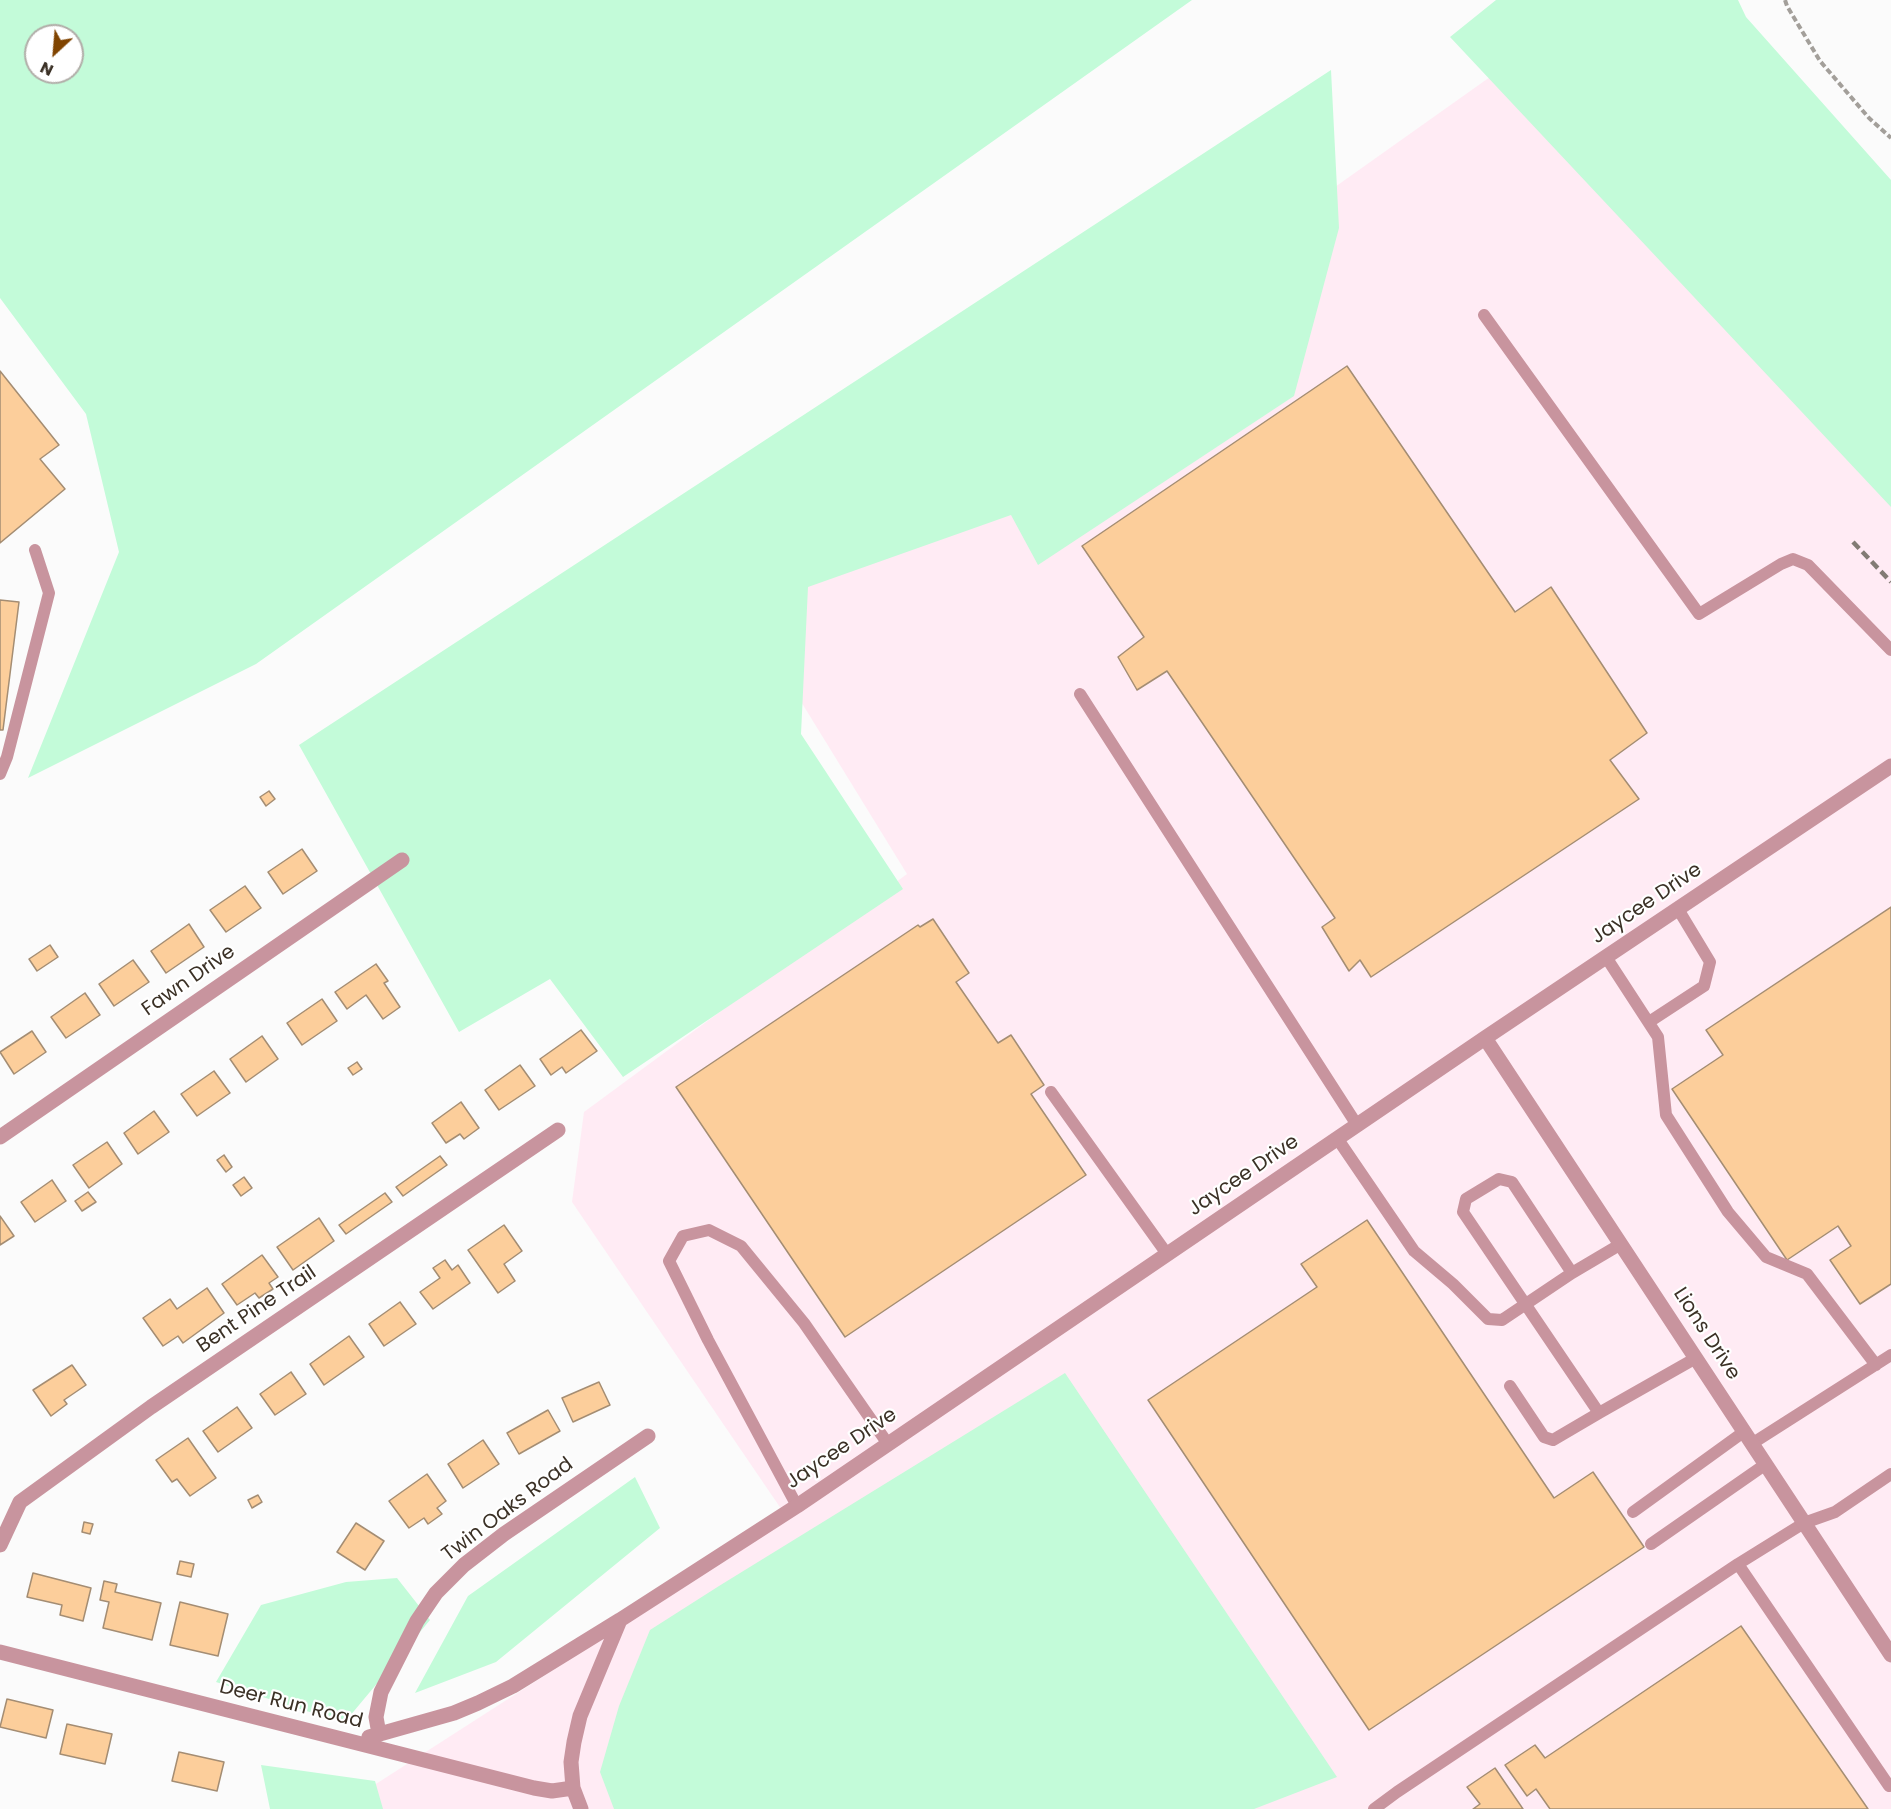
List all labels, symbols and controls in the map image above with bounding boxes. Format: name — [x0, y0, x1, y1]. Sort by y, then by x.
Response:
north arrow — [24, 24, 84, 84]
text: N — [36, 56, 57, 82]
street label: Jaycee Drive — [1587, 858, 1707, 950]
street label: Fawn Drive — [138, 940, 240, 1022]
street label: Jaycee Drive — [1184, 1130, 1304, 1222]
street label: Bent Pine Trail — [193, 1261, 321, 1359]
street label: Lions Drive — [1667, 1283, 1745, 1385]
street label: Jaycee Drive — [782, 1403, 902, 1495]
street label: Twin Oaks Road — [438, 1453, 578, 1567]
street label: Deer Run Road — [217, 1676, 365, 1734]

